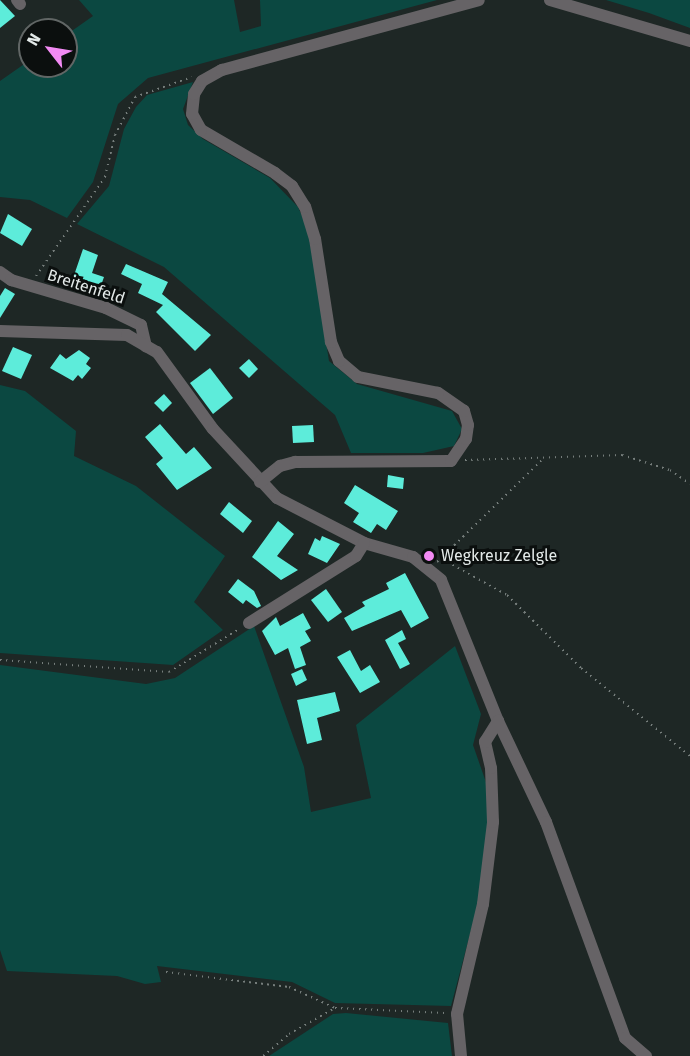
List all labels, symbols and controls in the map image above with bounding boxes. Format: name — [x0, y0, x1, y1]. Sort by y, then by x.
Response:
north arrow — [18, 18, 78, 78]
text: N — [23, 30, 45, 49]
street label: Breitenfeld — [45, 265, 127, 309]
place label: Wegkreuz Zelgle — [441, 546, 557, 566]
marker: Wegkreuz Zelgle — [422, 549, 436, 563]

